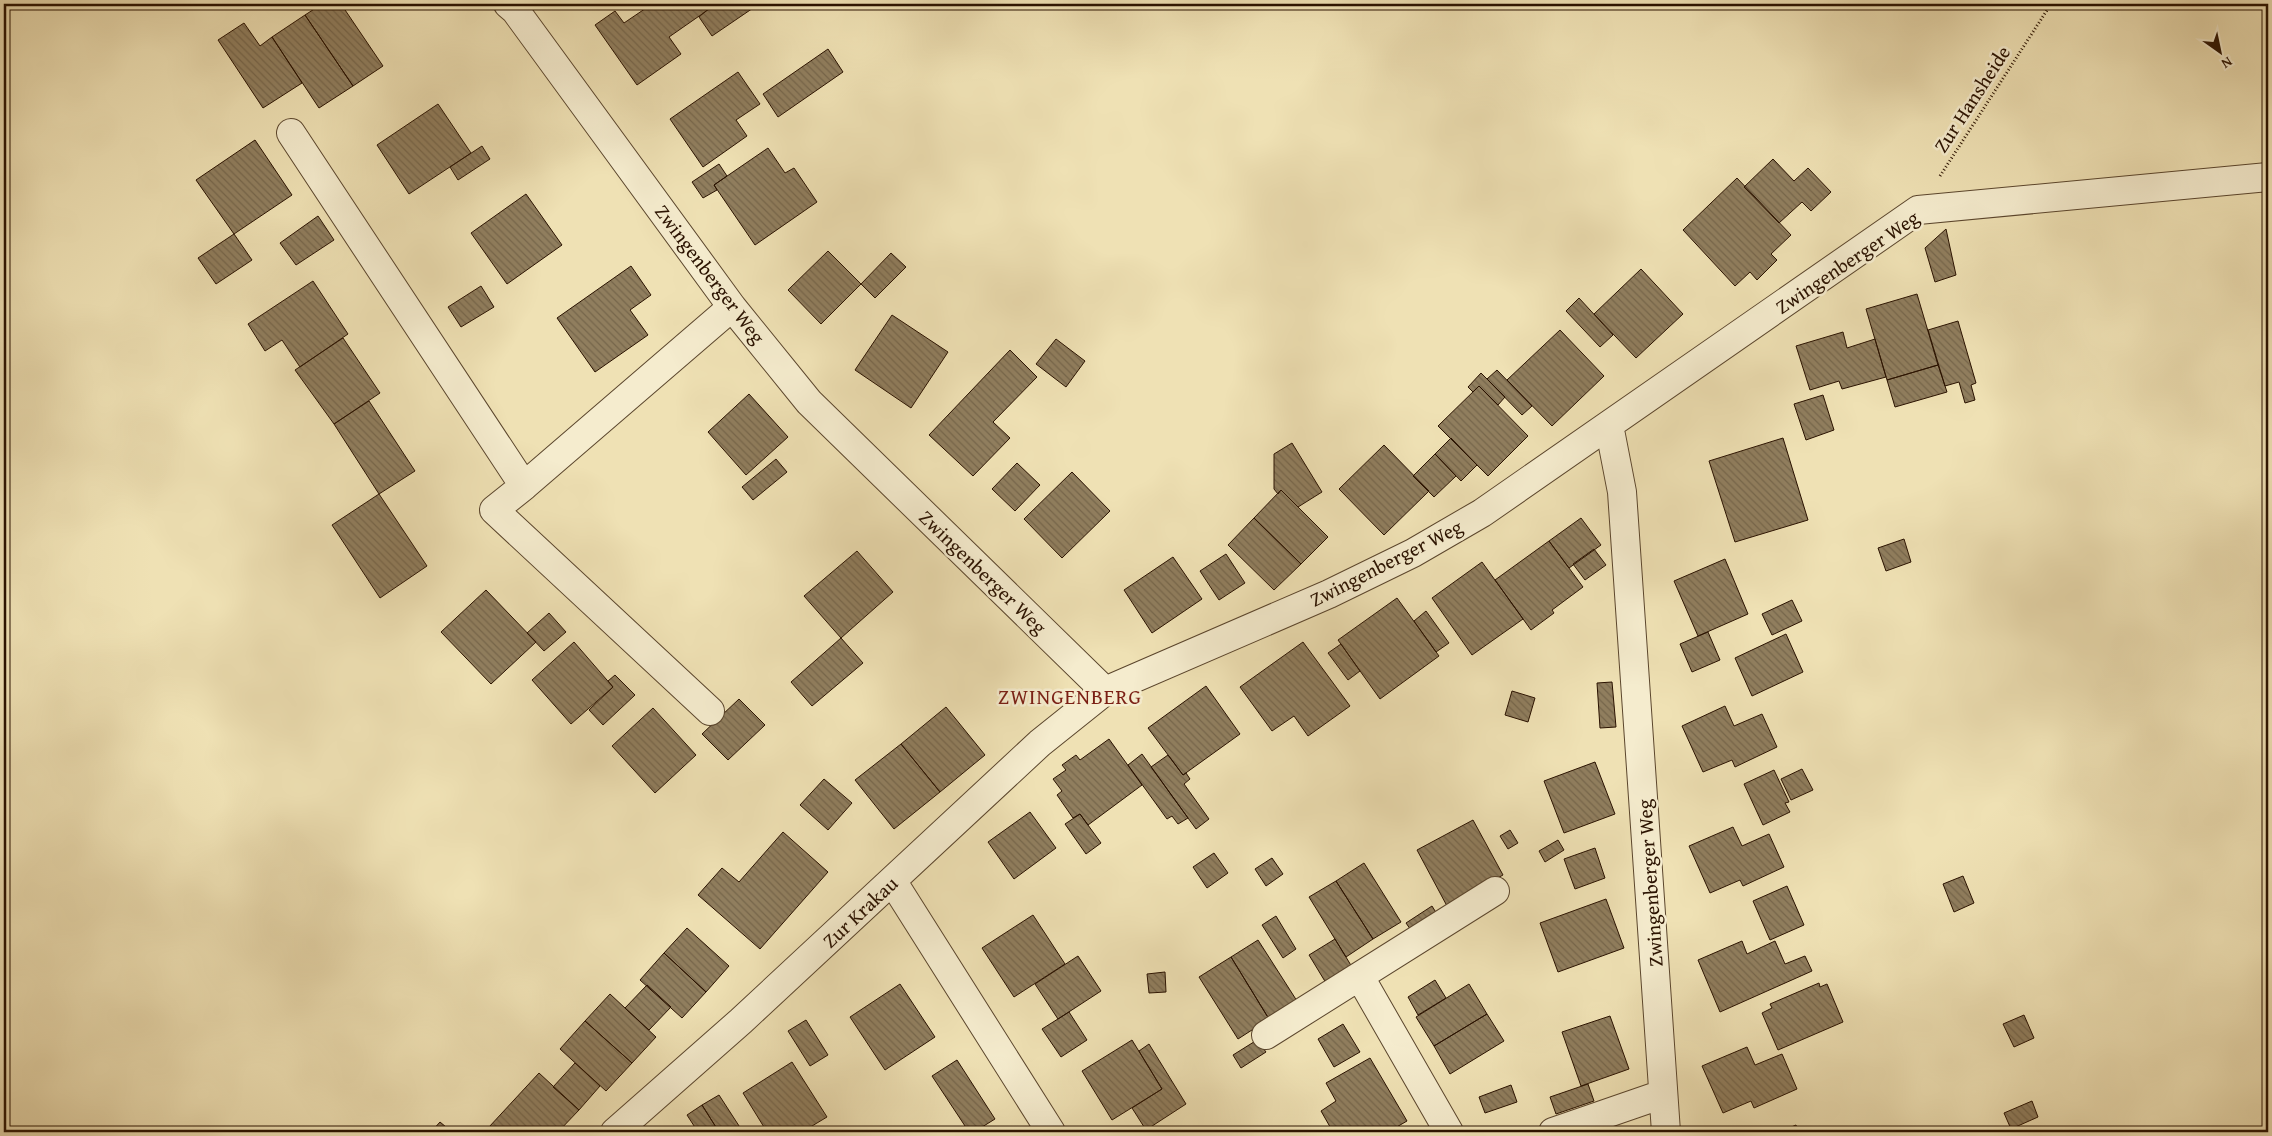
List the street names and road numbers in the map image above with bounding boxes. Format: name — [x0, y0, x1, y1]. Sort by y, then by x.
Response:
street label: Zur Hansheide — [1926, 40, 2017, 158]
street label: Zwingenberger Weg — [648, 198, 772, 349]
street label: Zwingenberger Weg — [1769, 203, 1924, 321]
street label: Zwingenberger Weg — [913, 503, 1054, 640]
street label: Zwingenberger Weg — [1304, 512, 1467, 614]
street label: Zwingenberger Weg — [1629, 798, 1670, 968]
street label: Zur Krakau — [815, 869, 904, 954]

